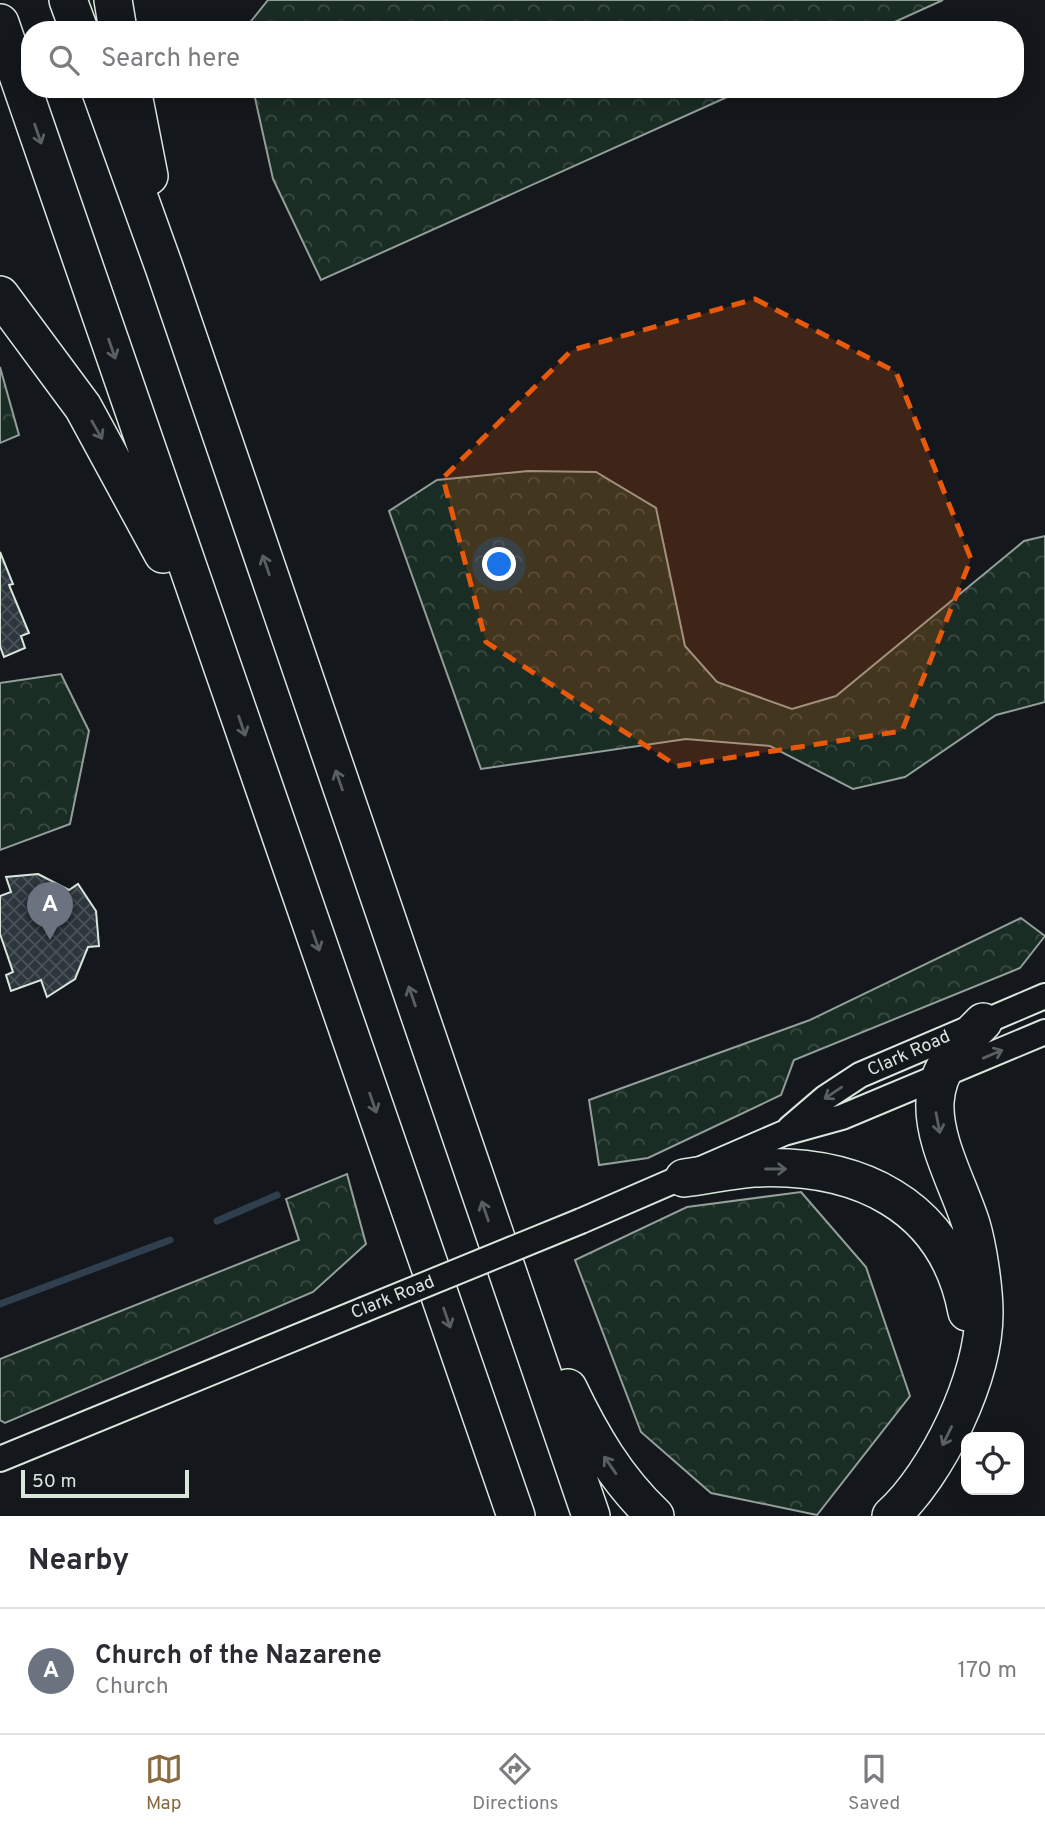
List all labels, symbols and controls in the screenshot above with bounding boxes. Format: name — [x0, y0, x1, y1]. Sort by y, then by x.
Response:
search box — [21, 21, 1024, 98]
icon: search — [45, 41, 83, 79]
text: Search here — [101, 43, 240, 76]
one-way arrow — [33, 122, 45, 144]
one-way arrow — [106, 338, 119, 360]
one-way arrow — [91, 419, 104, 440]
your location — [482, 547, 516, 581]
one-way arrow — [259, 554, 271, 576]
one-way arrow — [237, 714, 249, 736]
one-way arrow — [332, 770, 344, 792]
pin: A — [27, 882, 73, 940]
one-way arrow — [311, 929, 323, 951]
one-way arrow — [405, 985, 417, 1007]
street label: Clark Road — [864, 1026, 954, 1082]
one-way arrow — [982, 1047, 1003, 1060]
one-way arrow — [824, 1086, 843, 1100]
one-way arrow — [368, 1091, 380, 1113]
one-way arrow — [931, 1111, 945, 1134]
one-way arrow — [764, 1162, 787, 1175]
one-way arrow — [478, 1200, 491, 1222]
street label: Clark Road — [348, 1271, 438, 1325]
one-way arrow — [442, 1306, 454, 1328]
one-way arrow — [940, 1425, 953, 1446]
map controls — [961, 1432, 1024, 1495]
button: locate — [961, 1432, 1024, 1495]
one-way arrow — [603, 1456, 617, 1475]
scale bar — [21, 1467, 189, 1499]
text: 50 m — [32, 1470, 77, 1494]
text: Nearby — [28, 1543, 129, 1580]
text: Church of the Nazarene — [95, 1640, 382, 1673]
text: A — [43, 1657, 59, 1686]
text: 170 m — [958, 1657, 1017, 1686]
text: Church — [95, 1673, 169, 1702]
tab: Map — [145, 1750, 183, 1816]
tab: Directions — [472, 1750, 559, 1816]
tab: Saved — [848, 1750, 900, 1816]

